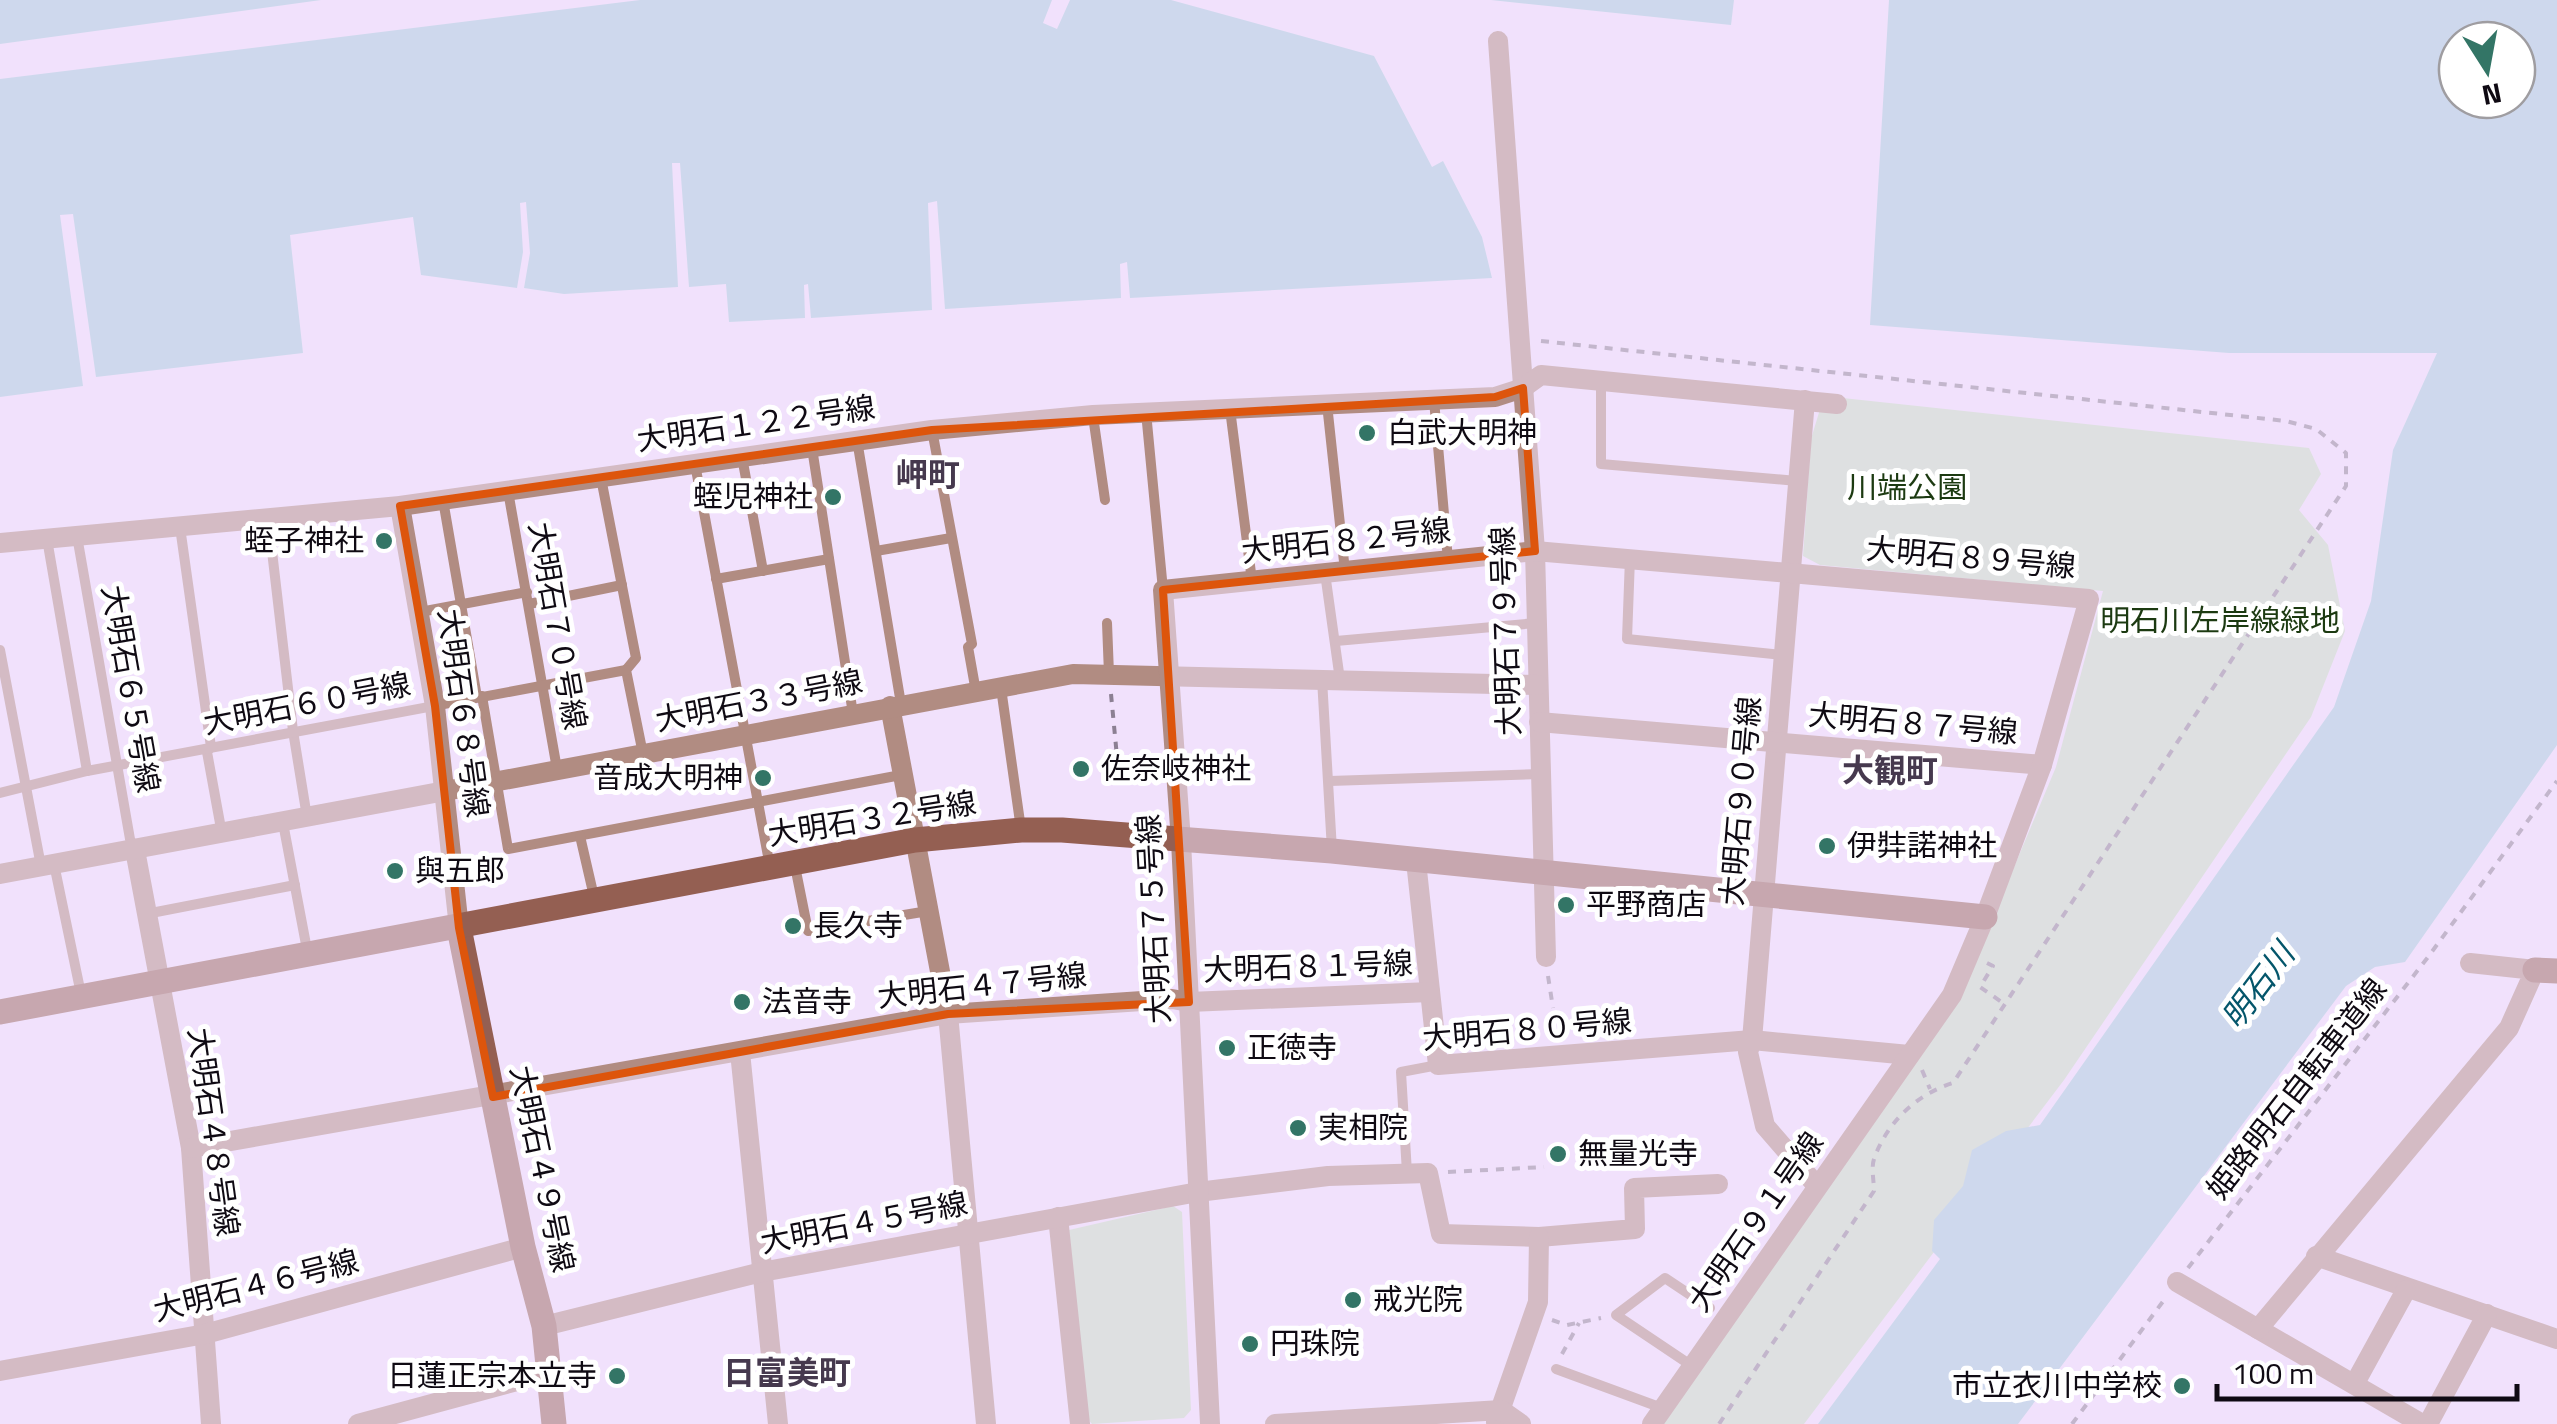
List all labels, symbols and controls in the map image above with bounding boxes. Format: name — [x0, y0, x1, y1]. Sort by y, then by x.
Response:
north arrow — [2437, 20, 2537, 120]
text: N — [2478, 72, 2505, 118]
street label: 大明石１２２号線 — [634, 384, 878, 462]
place label: 白武大明神 — [1387, 409, 1537, 455]
marker: 白武大明神 — [1356, 422, 1378, 444]
district label: 岬町 — [896, 450, 960, 498]
park label: 川端公園 — [1847, 464, 1967, 510]
place label: 蛭児神社 — [693, 473, 813, 519]
marker: 蛭児神社 — [822, 486, 844, 508]
street label: 大明石８２号線 — [1239, 506, 1453, 574]
place label: 蛭子神社 — [244, 517, 364, 563]
street label: 大明石７０号線 — [517, 518, 599, 733]
street label: 大明石７９号線 — [1478, 525, 1532, 737]
street label: 大明石８９号線 — [1864, 525, 2078, 589]
marker: 蛭子神社 — [373, 530, 395, 552]
street label: 大明石６５号線 — [90, 581, 172, 796]
park label: 明石川左岸線緑地 — [2100, 597, 2340, 643]
street label: 大明石６８号線 — [427, 606, 501, 820]
street label: 大明石３３号線 — [651, 657, 866, 743]
street label: 大明石６０号線 — [199, 660, 414, 746]
street label: 大明石８７号線 — [1806, 691, 2020, 755]
street label: 大明石９０号線 — [1708, 694, 1772, 908]
place label: 佐奈岐神社 — [1101, 745, 1251, 791]
district label: 大観町 — [1842, 746, 1938, 794]
place label: 音成大明神 — [593, 754, 743, 800]
marker: 佐奈岐神社 — [1070, 758, 1092, 780]
marker: 音成大明神 — [752, 767, 774, 789]
street label: 大明石３２号線 — [765, 779, 979, 857]
street label: 大明石７５号線 — [1125, 813, 1181, 1025]
place label: 伊弉諾神社 — [1847, 822, 1997, 868]
marker: 伊弉諾神社 — [1816, 835, 1838, 857]
place label: 與五郎 — [415, 847, 505, 893]
marker: 與五郎 — [384, 860, 406, 882]
place label: 平野商店 — [1586, 881, 1706, 927]
marker: 平野商店 — [1555, 894, 1577, 916]
place label: 長久寺 — [813, 902, 903, 948]
marker: 長久寺 — [782, 915, 804, 937]
water label: 明石川 — [2209, 930, 2307, 1038]
street label: 大明石８１号線 — [1202, 939, 1414, 993]
street label: 大明石４７号線 — [875, 951, 1089, 1019]
street label: 姫路明石自転車道線 — [2195, 968, 2397, 1209]
place label: 法音寺 — [762, 978, 852, 1024]
marker: 法音寺 — [731, 991, 753, 1013]
street label: 大明石８０号線 — [1420, 997, 1634, 1061]
place label: 正徳寺 — [1247, 1024, 1337, 1070]
street label: 大明石４８号線 — [177, 1025, 251, 1239]
marker: 正徳寺 — [1216, 1037, 1238, 1059]
street label: 大明石４９号線 — [499, 1061, 587, 1276]
place label: 実相院 — [1318, 1104, 1408, 1150]
marker: 実相院 — [1287, 1117, 1309, 1139]
street label: 大明石９１号線 — [1676, 1122, 1834, 1321]
place label: 無量光寺 — [1578, 1130, 1698, 1176]
marker: 無量光寺 — [1547, 1143, 1569, 1165]
street label: 大明石４５号線 — [756, 1179, 971, 1265]
street label: 大明石４６号線 — [148, 1237, 363, 1333]
place label: 戒光院 — [1373, 1276, 1463, 1322]
marker: 戒光院 — [1342, 1289, 1364, 1311]
place label: 円珠院 — [1270, 1320, 1360, 1366]
marker: 円珠院 — [1239, 1333, 1261, 1355]
scale bar — [2217, 1339, 2517, 1401]
district label: 日富美町 — [723, 1348, 851, 1396]
text: 100 m — [2232, 1350, 2314, 1396]
place label: 日蓮正宗本立寺 — [387, 1352, 597, 1398]
place label: 市立衣川中学校 — [1952, 1362, 2162, 1408]
marker: 日蓮正宗本立寺 — [606, 1365, 628, 1387]
marker: 市立衣川中学校 — [2171, 1375, 2193, 1397]

